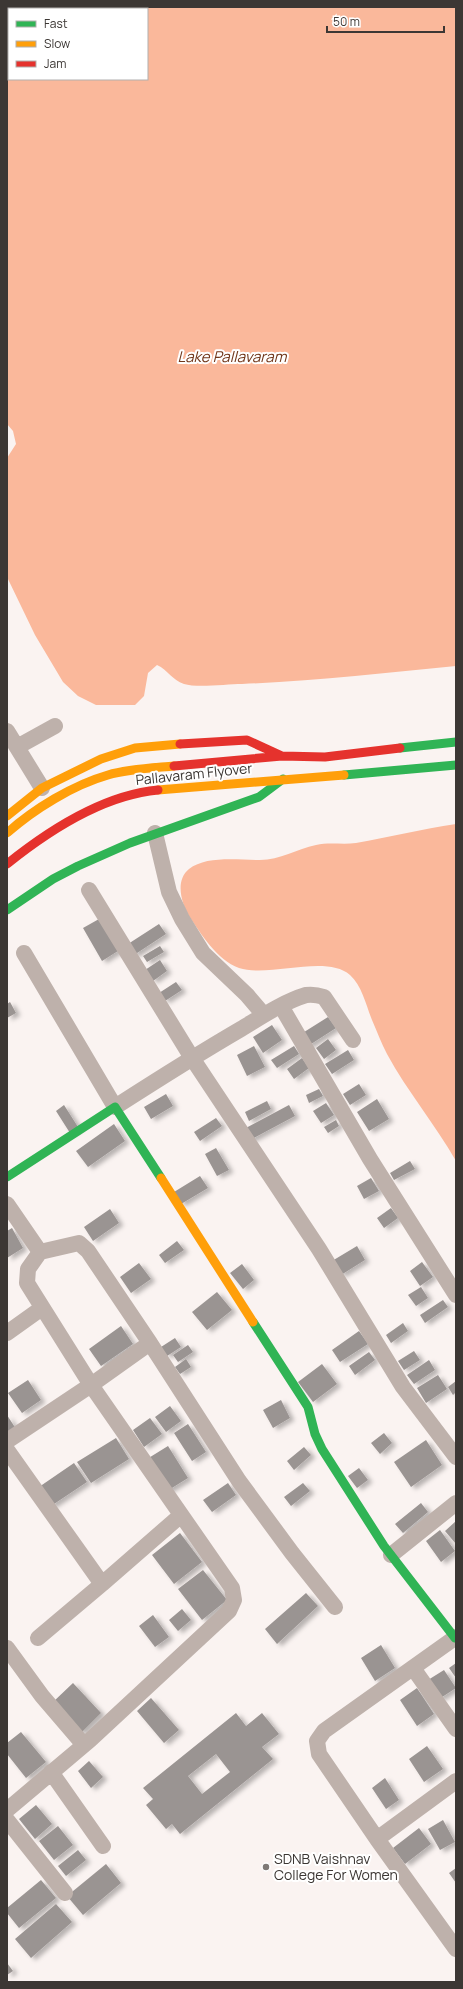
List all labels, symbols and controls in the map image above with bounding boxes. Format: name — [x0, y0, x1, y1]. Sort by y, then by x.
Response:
legend — [8, 8, 148, 80]
scale bar — [327, 8, 444, 34]
text: 50 m — [333, 13, 360, 30]
text: Fast — [44, 15, 68, 32]
text: Slow — [44, 35, 70, 52]
text: Jam — [44, 55, 66, 72]
water label: Lake Pallavaram — [178, 346, 288, 367]
street label: Pallavaram Flyover — [135, 758, 253, 789]
place label: SDNB Vaishnav College For Women — [274, 1849, 398, 1884]
marker: SDNB Vaishnav College For Women — [261, 1862, 271, 1872]

